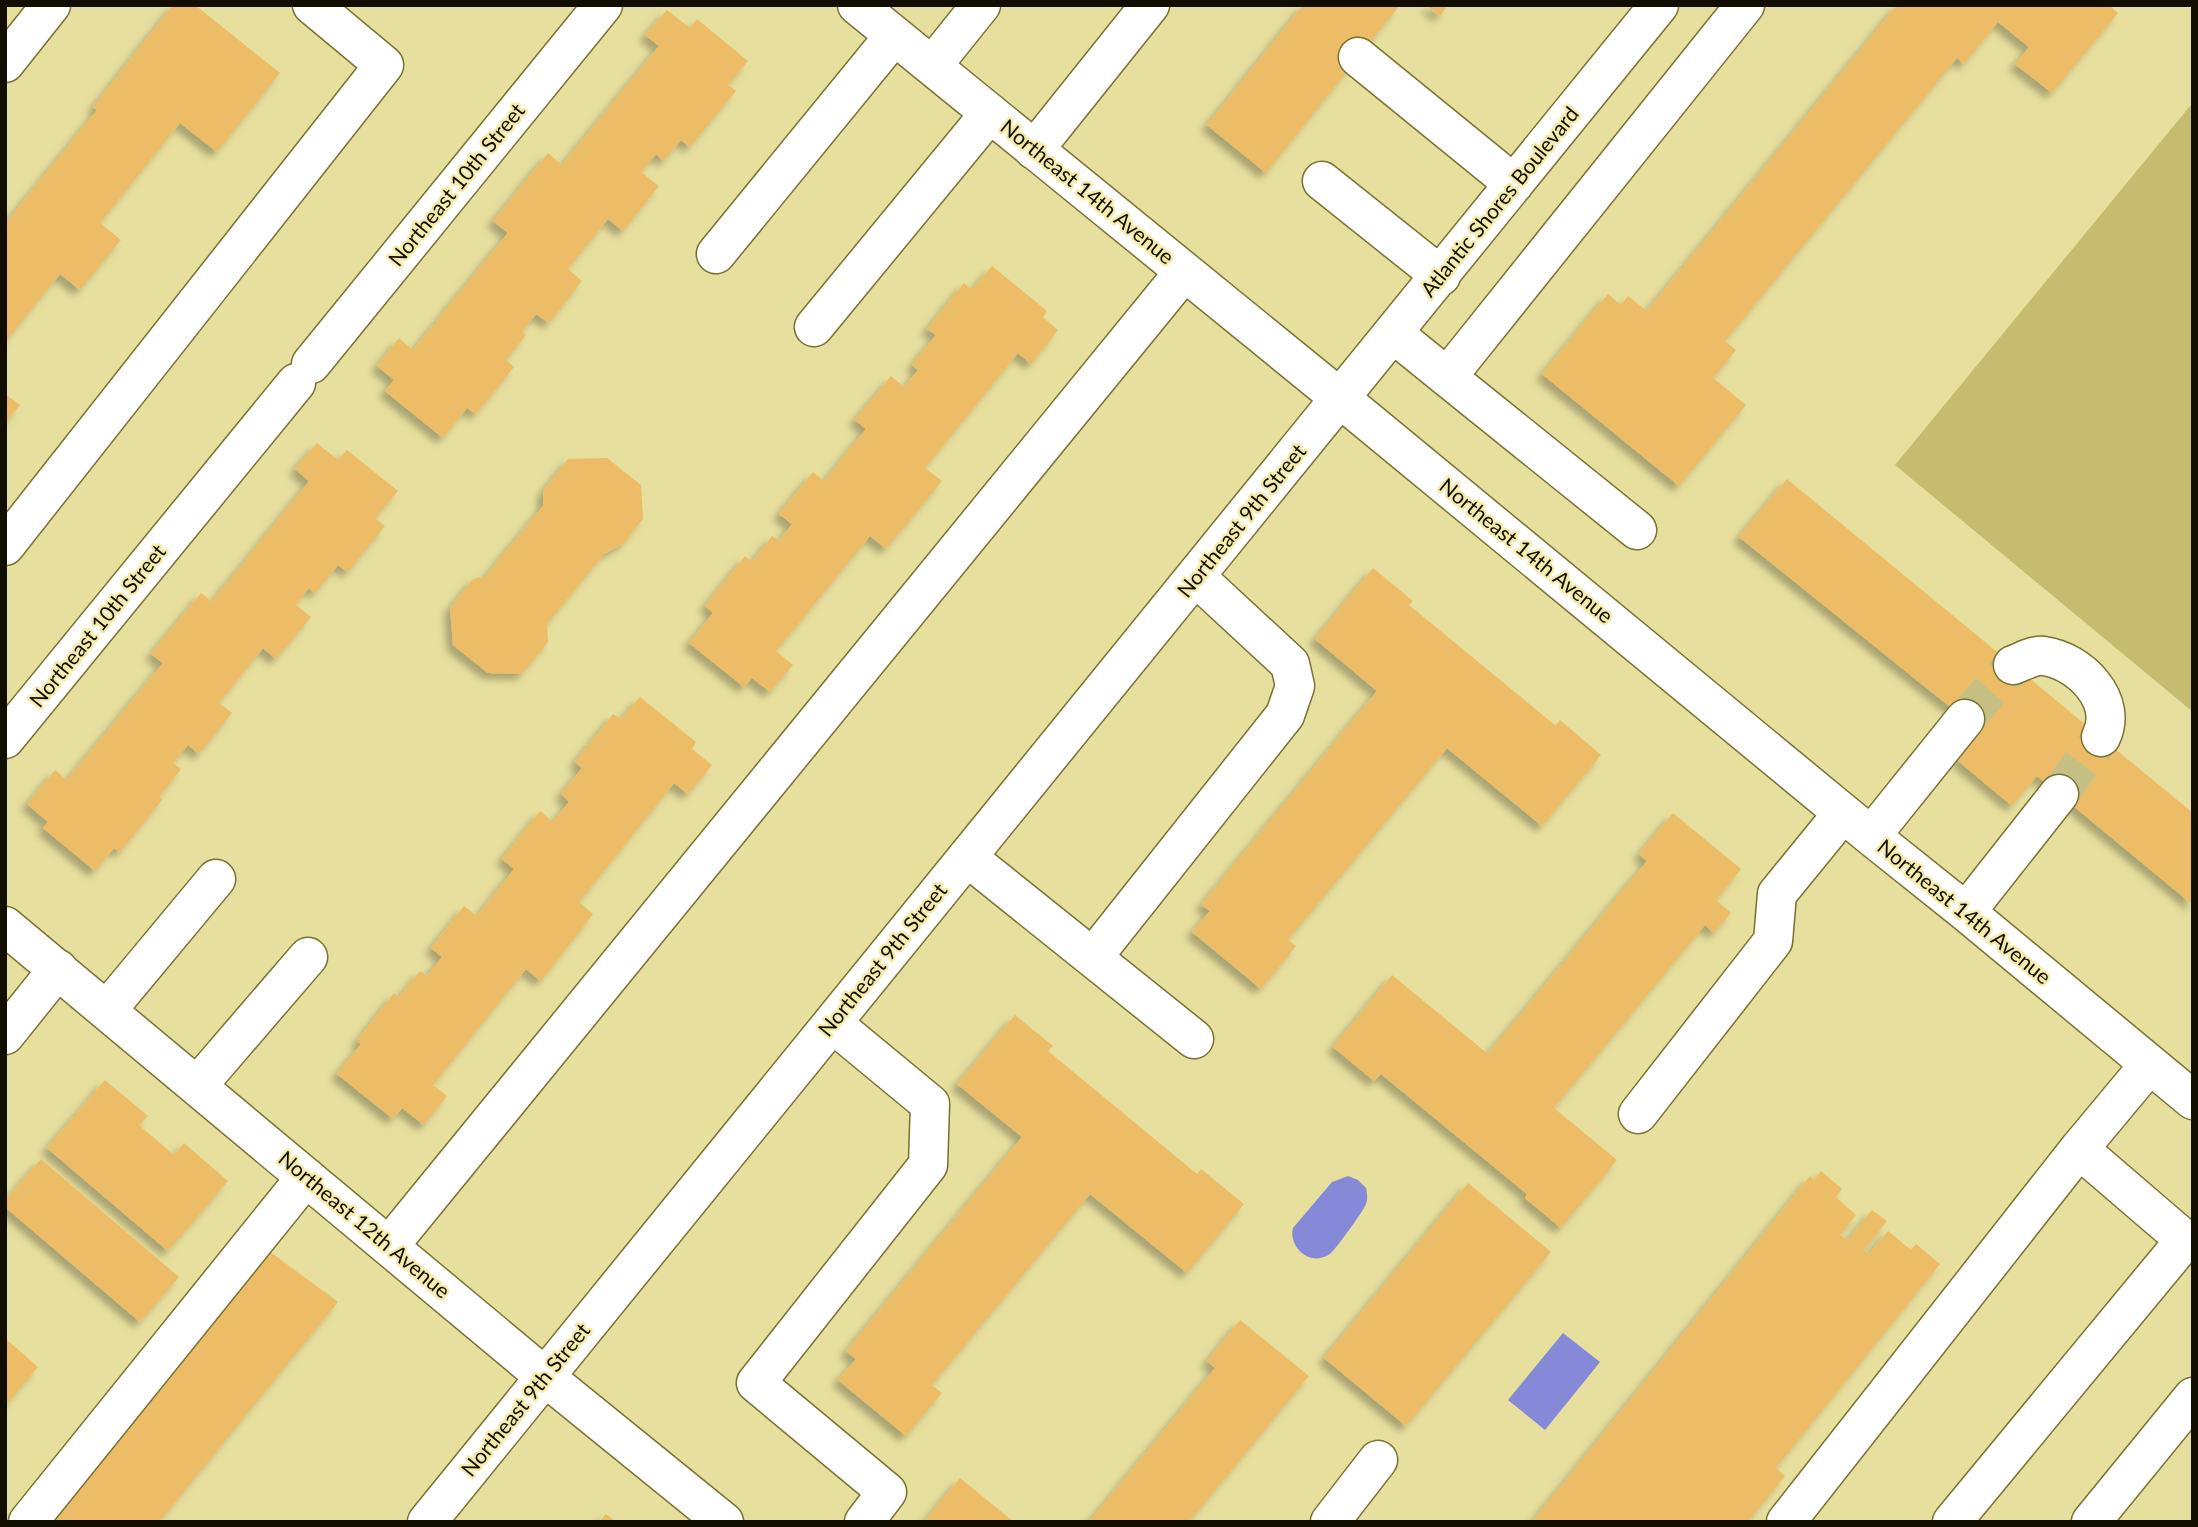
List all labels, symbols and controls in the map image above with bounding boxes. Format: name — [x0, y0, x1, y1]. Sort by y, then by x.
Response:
street label: Northeast 10th Street — [382, 97, 529, 271]
street label: Atlantic Shores Boulevard — [1415, 101, 1583, 301]
street label: Northeast 14th Avenue — [996, 113, 1180, 268]
street label: Northeast 9th Street — [1171, 438, 1311, 602]
street label: Northeast 14th Avenue — [1435, 472, 1619, 627]
street label: Northeast 10th Street — [23, 538, 170, 712]
street label: Northeast 14th Avenue — [1873, 833, 2057, 988]
street label: Northeast 9th Street — [812, 877, 952, 1041]
street label: Northeast 12th Avenue — [274, 1145, 456, 1303]
street label: Northeast 9th Street — [455, 1317, 595, 1481]

